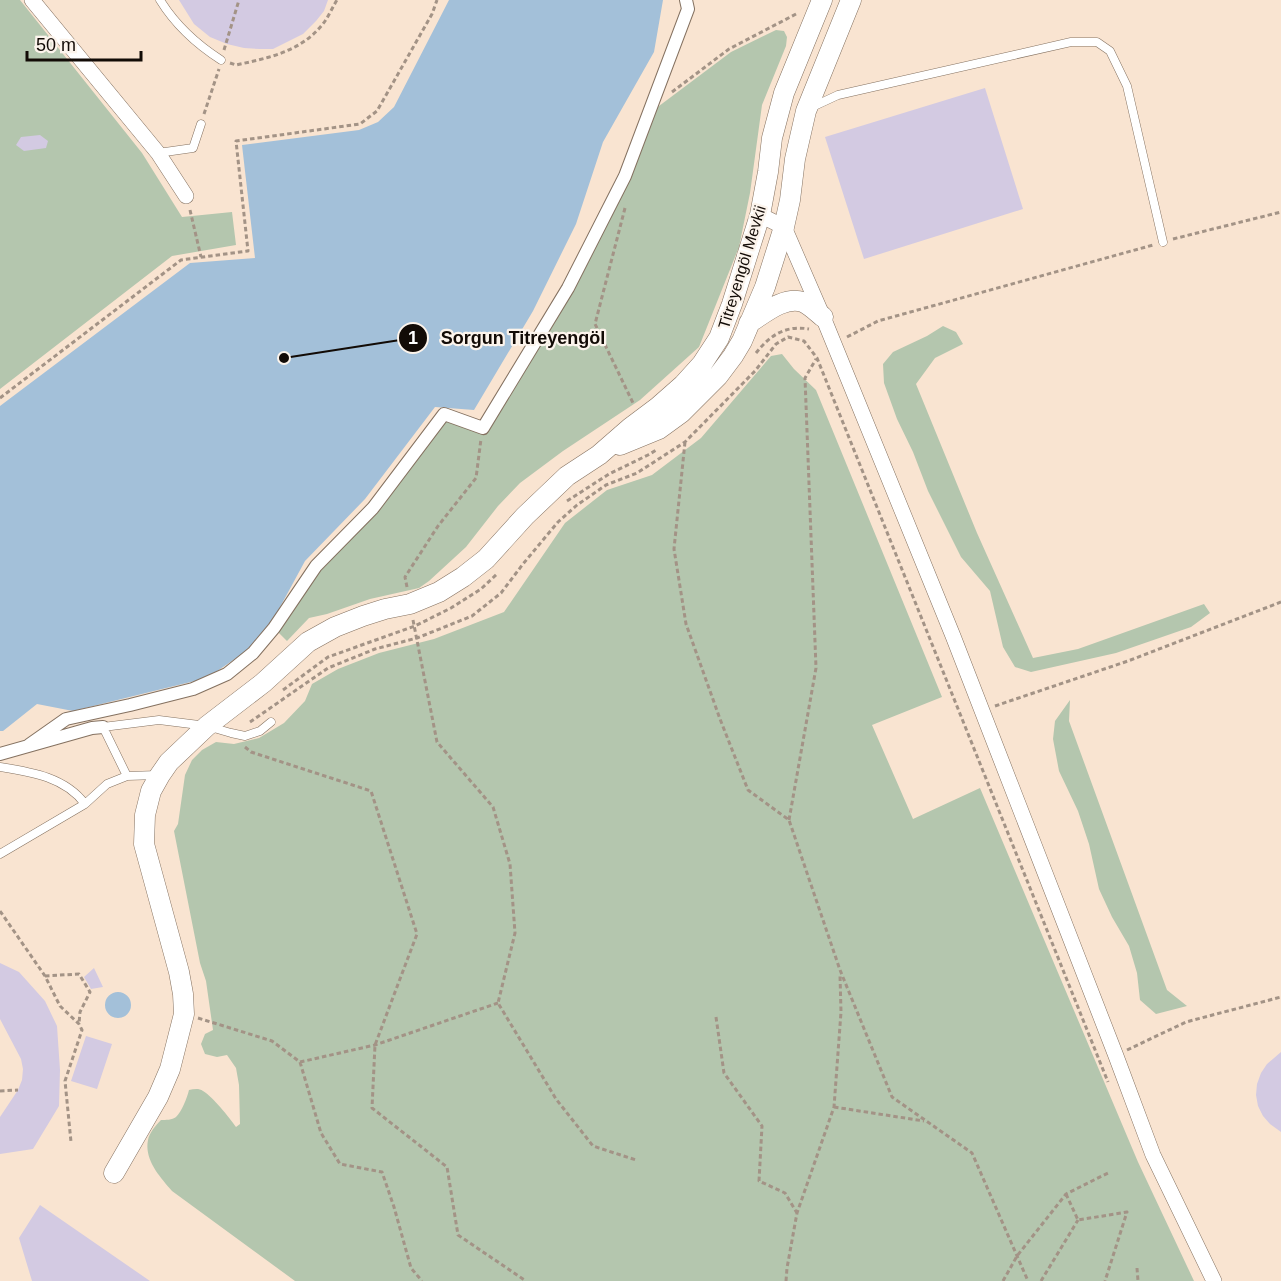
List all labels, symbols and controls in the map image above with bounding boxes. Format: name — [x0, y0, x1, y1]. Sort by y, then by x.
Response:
scale bar — [27, 24, 141, 62]
text: 50 m — [36, 35, 76, 55]
street label: Titreyengöl Mevkii — [715, 203, 769, 331]
callout: Sorgun Titreyengöl — [398, 320, 617, 356]
text: 1 — [408, 328, 418, 348]
text: Sorgun Titreyengöl — [441, 328, 605, 348]

